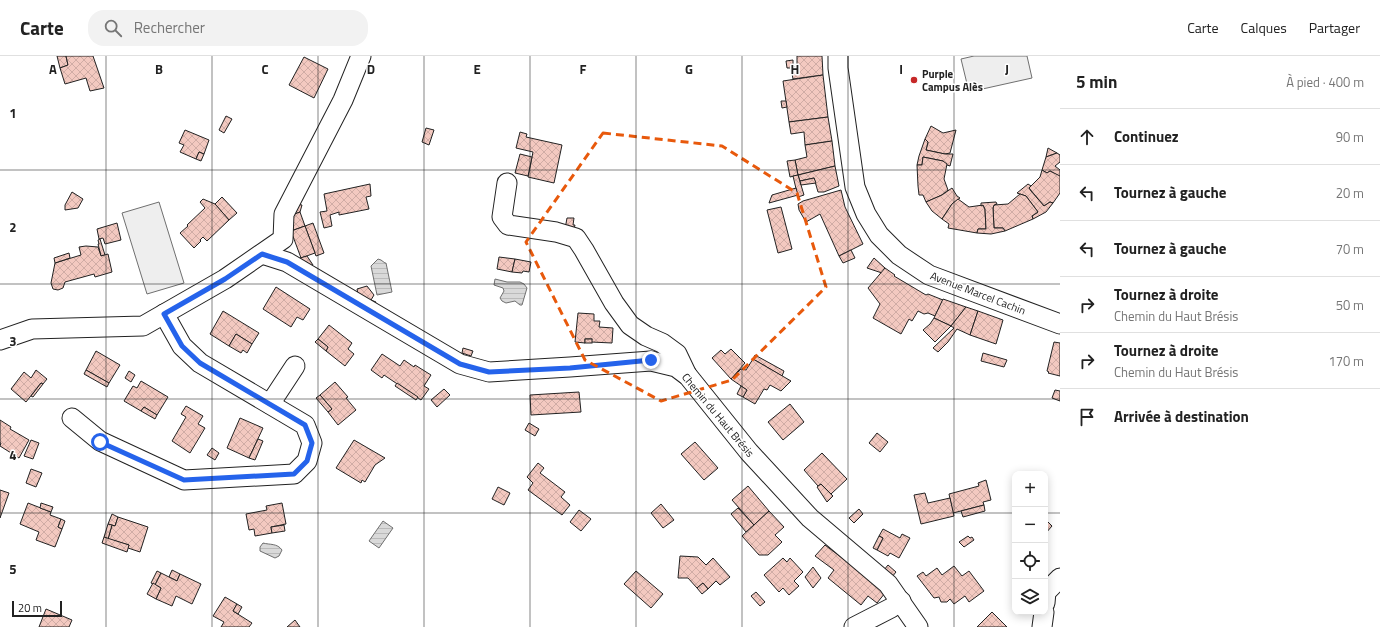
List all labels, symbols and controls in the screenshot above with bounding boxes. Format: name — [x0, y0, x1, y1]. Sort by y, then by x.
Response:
search box — [88, 10, 368, 46]
text: Carte — [20, 13, 64, 42]
text: Rechercher — [134, 16, 205, 39]
icon: search — [102, 17, 124, 39]
text: Carte — [1187, 17, 1219, 38]
text: Calques — [1241, 17, 1287, 38]
text: Partager — [1309, 17, 1360, 38]
text: A — [49, 59, 57, 79]
text: B — [155, 59, 163, 79]
text: C — [261, 59, 269, 79]
text: D — [367, 59, 375, 79]
text: E — [473, 59, 481, 79]
text: F — [580, 59, 587, 79]
text: G — [685, 59, 693, 79]
text: H — [791, 59, 799, 79]
text: I — [899, 59, 903, 79]
text: J — [1005, 59, 1009, 79]
place label: Purple Campus Alès — [922, 66, 983, 95]
text: 5 min — [1076, 69, 1117, 95]
text: À pied · 400 m — [1286, 72, 1364, 92]
marker: Purple Campus Alès — [909, 75, 919, 85]
text: 1 — [9, 103, 17, 123]
text: Continuez — [1114, 125, 1179, 148]
icon: ahead — [1076, 126, 1098, 148]
text: 90 m — [1336, 127, 1364, 147]
text: Tournez à gauche — [1114, 181, 1226, 204]
icon: left — [1076, 182, 1098, 204]
text: 20 m — [1336, 183, 1364, 203]
text: 2 — [9, 217, 17, 237]
text: Tournez à gauche — [1114, 237, 1226, 260]
icon: left — [1076, 238, 1098, 260]
text: 70 m — [1336, 239, 1364, 259]
street label: Avenue Marcel Cachin — [928, 267, 1028, 319]
text: Tournez à droite — [1114, 283, 1219, 306]
icon: right — [1076, 294, 1098, 316]
text: 50 m — [1336, 295, 1364, 315]
text: Chemin du Haut Brésis — [1114, 306, 1238, 326]
text: 3 — [9, 331, 17, 351]
text: Tournez à droite — [1114, 339, 1219, 362]
icon: right — [1076, 350, 1098, 372]
route end — [642, 351, 660, 369]
text: 170 m — [1328, 351, 1364, 371]
text: Chemin du Haut Brésis — [1114, 362, 1238, 382]
street label: Chemin du Haut Brésis — [678, 370, 758, 460]
text: Arrivée à destination — [1114, 405, 1249, 428]
icon: arrive — [1076, 406, 1098, 428]
route start — [91, 433, 109, 451]
text: 4 — [9, 445, 17, 465]
map controls — [1012, 471, 1048, 615]
button: + — [1012, 471, 1048, 507]
button: − — [1012, 507, 1048, 543]
button: locate — [1012, 543, 1048, 579]
text: 5 — [9, 559, 17, 579]
button: layers — [1012, 579, 1048, 615]
scale bar — [12, 599, 62, 618]
text: 20 m — [18, 600, 42, 616]

